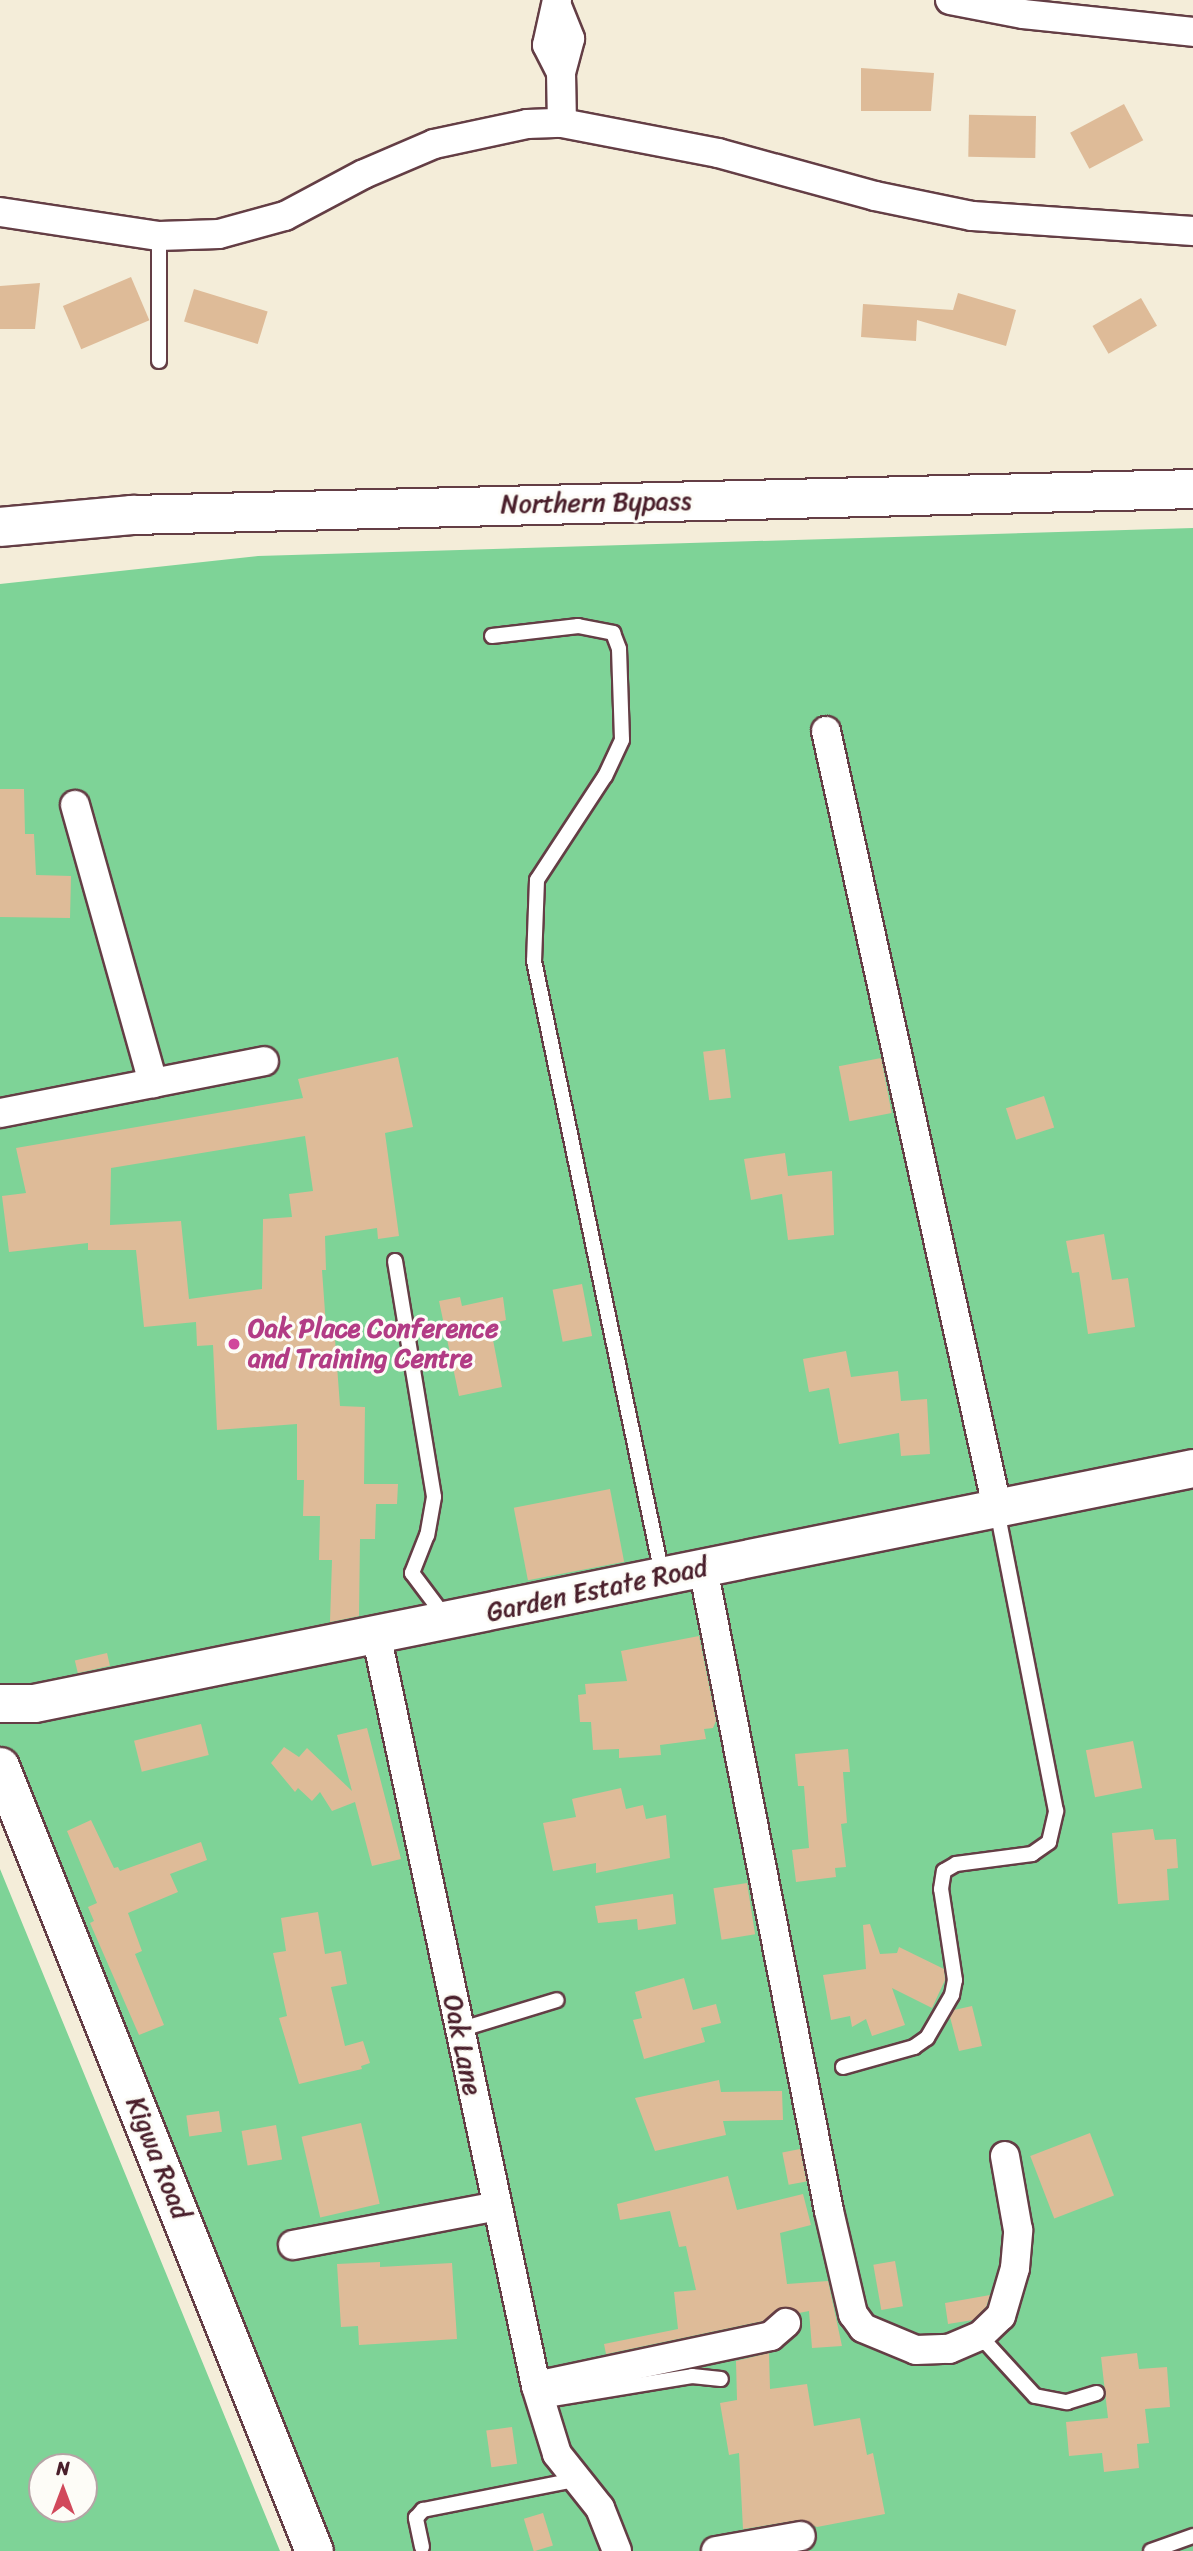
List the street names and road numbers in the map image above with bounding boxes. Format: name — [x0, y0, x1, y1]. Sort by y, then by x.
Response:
street label: Northern Bypass — [500, 486, 692, 520]
street label: Garden Estate Road — [484, 1551, 710, 1629]
street label: Oak Lane — [436, 1991, 488, 2099]
street label: Kigwa Road — [119, 2092, 197, 2224]

